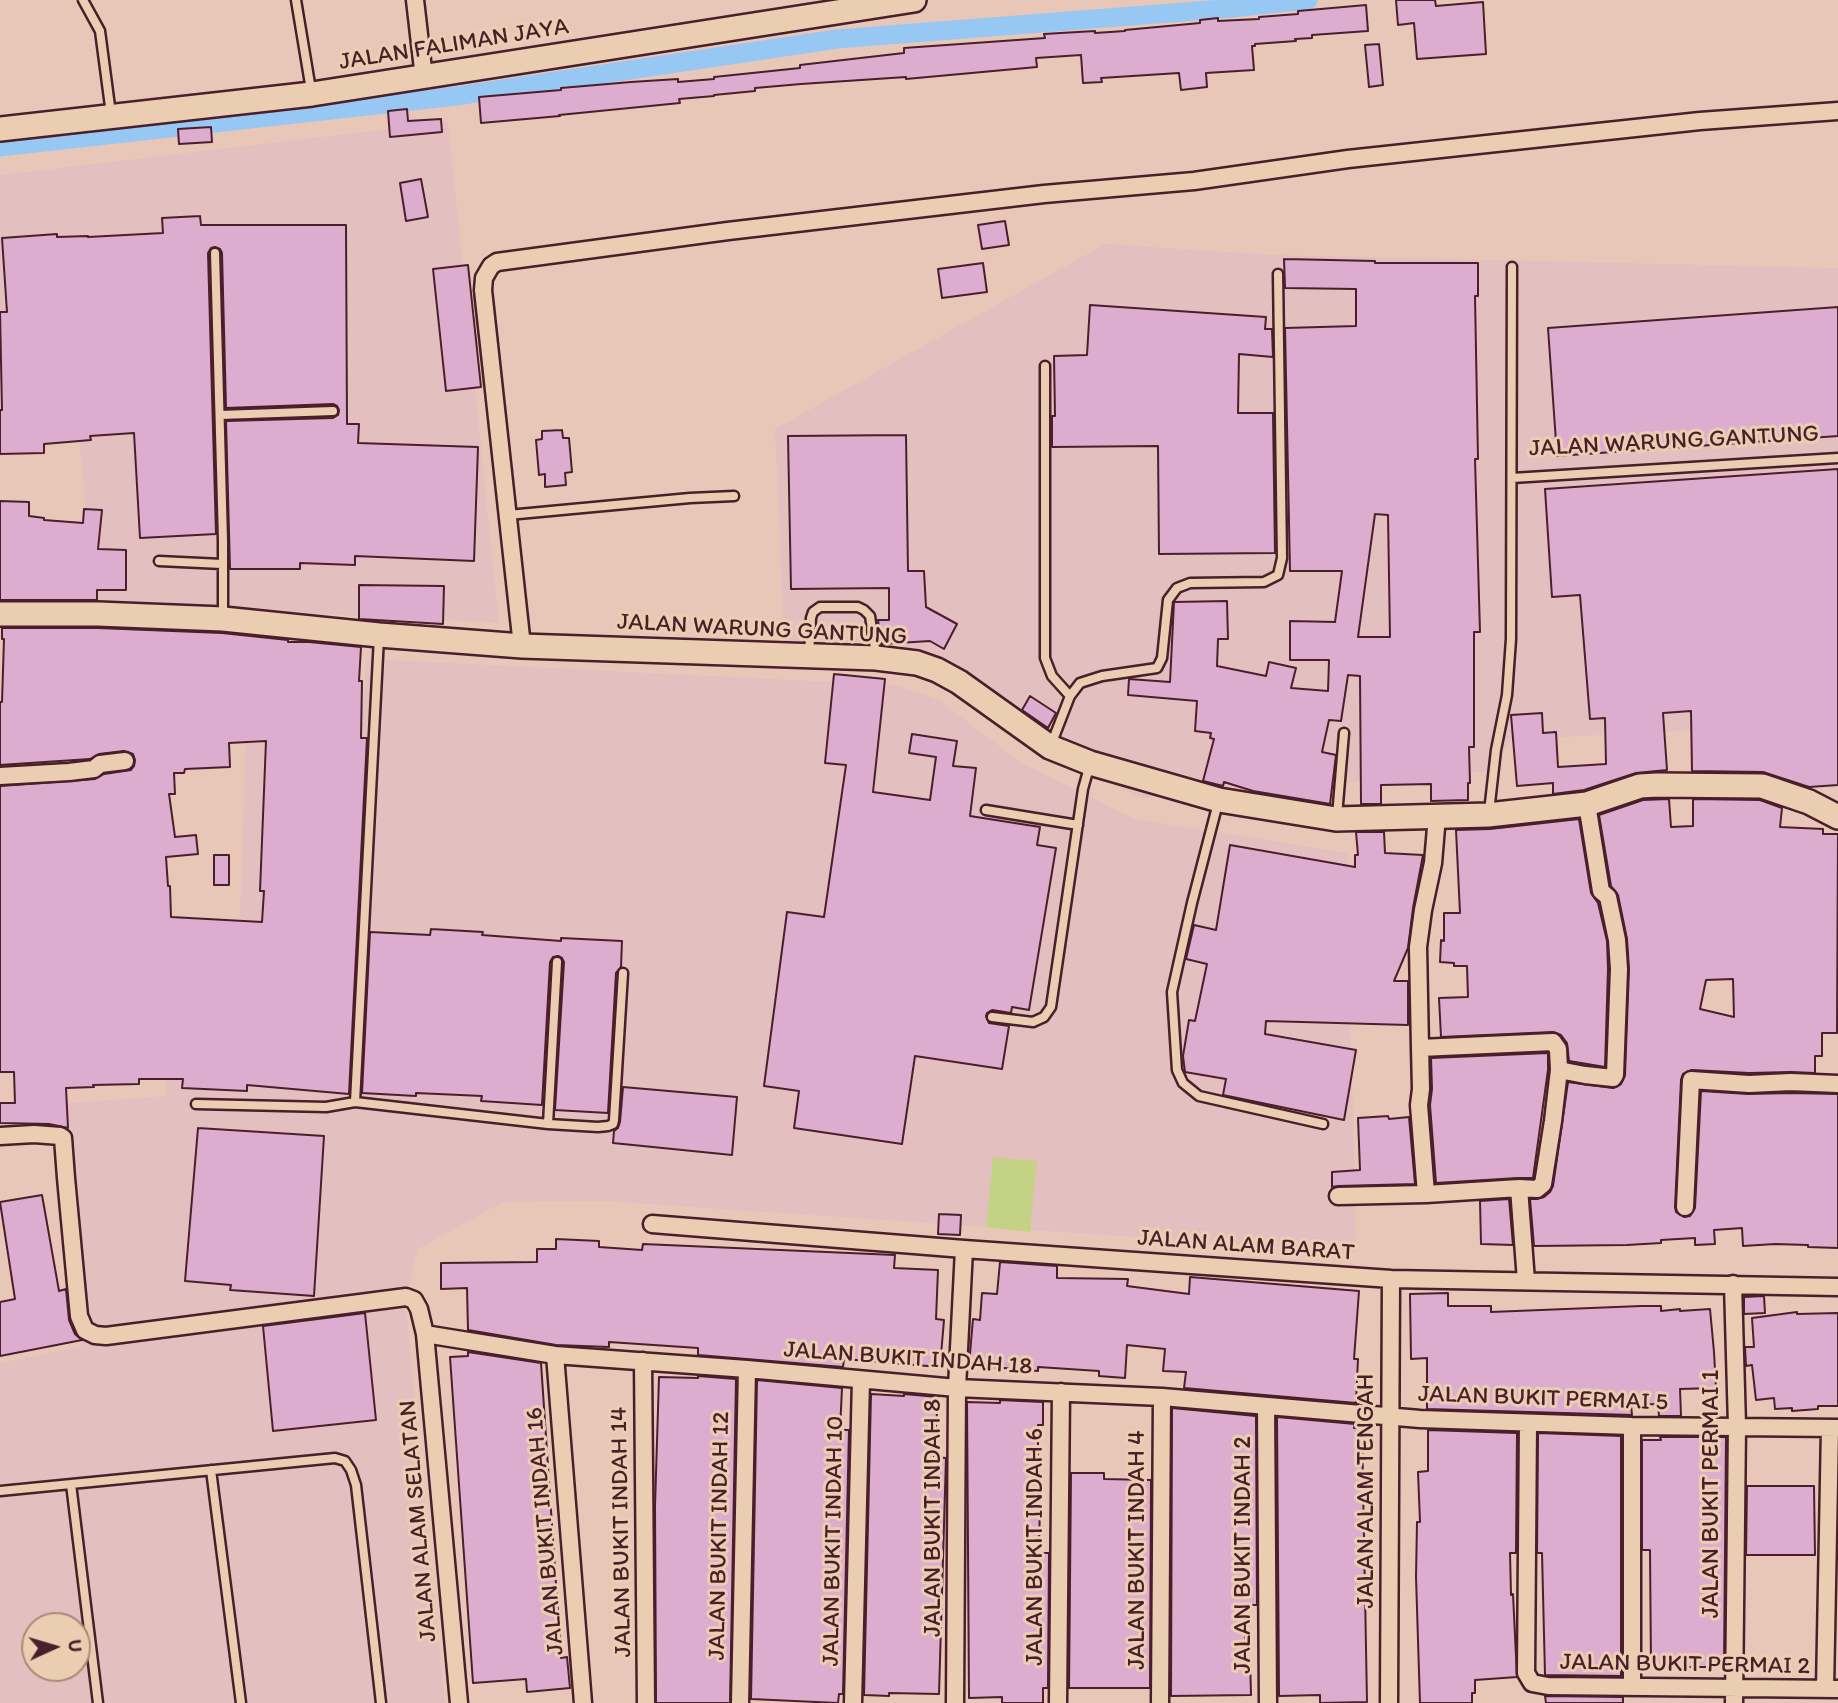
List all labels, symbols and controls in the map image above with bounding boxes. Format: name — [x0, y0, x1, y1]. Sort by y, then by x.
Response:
street label: JALAN FALIMAN JAYA — [337, 13, 571, 77]
street label: JALAN WARUNG GANTUNG — [1528, 420, 1820, 464]
street label: JALAN WARUNG GANTUNG — [616, 608, 908, 652]
street label: JALAN ALAM BARAT — [1136, 1224, 1356, 1268]
street label: JALAN BUKIT INDAH 18 — [783, 1336, 1033, 1382]
street label: JALAN BUKIT PERMAI 1 — [1698, 1370, 1726, 1618]
street label: JALAN ALAM TENGAH — [1353, 1374, 1381, 1608]
street label: JALAN BUKIT PERMAI 5 — [1417, 1380, 1669, 1418]
street label: JALAN ALAM SELATAN — [394, 1399, 444, 1643]
street label: JALAN BUKIT INDAH 8 — [920, 1399, 948, 1637]
street label: JALAN BUKIT INDAH 16 — [521, 1406, 571, 1656]
street label: JALAN BUKIT INDAH 14 — [605, 1406, 639, 1658]
street label: JALAN BUKIT INDAH 12 — [703, 1411, 737, 1661]
street label: JALAN BUKIT INDAH 10 — [817, 1415, 851, 1667]
street label: JALAN BUKIT INDAH 6 — [1022, 1428, 1050, 1666]
street label: JALAN BUKIT INDAH 4 — [1124, 1430, 1152, 1670]
street label: JALAN BUKIT INDAH 2 — [1230, 1436, 1258, 1674]
north arrow — [21, 1612, 91, 1682]
text: U — [64, 1639, 87, 1653]
street label: JALAN BUKIT PERMAI 2 — [1560, 1648, 1810, 1682]

